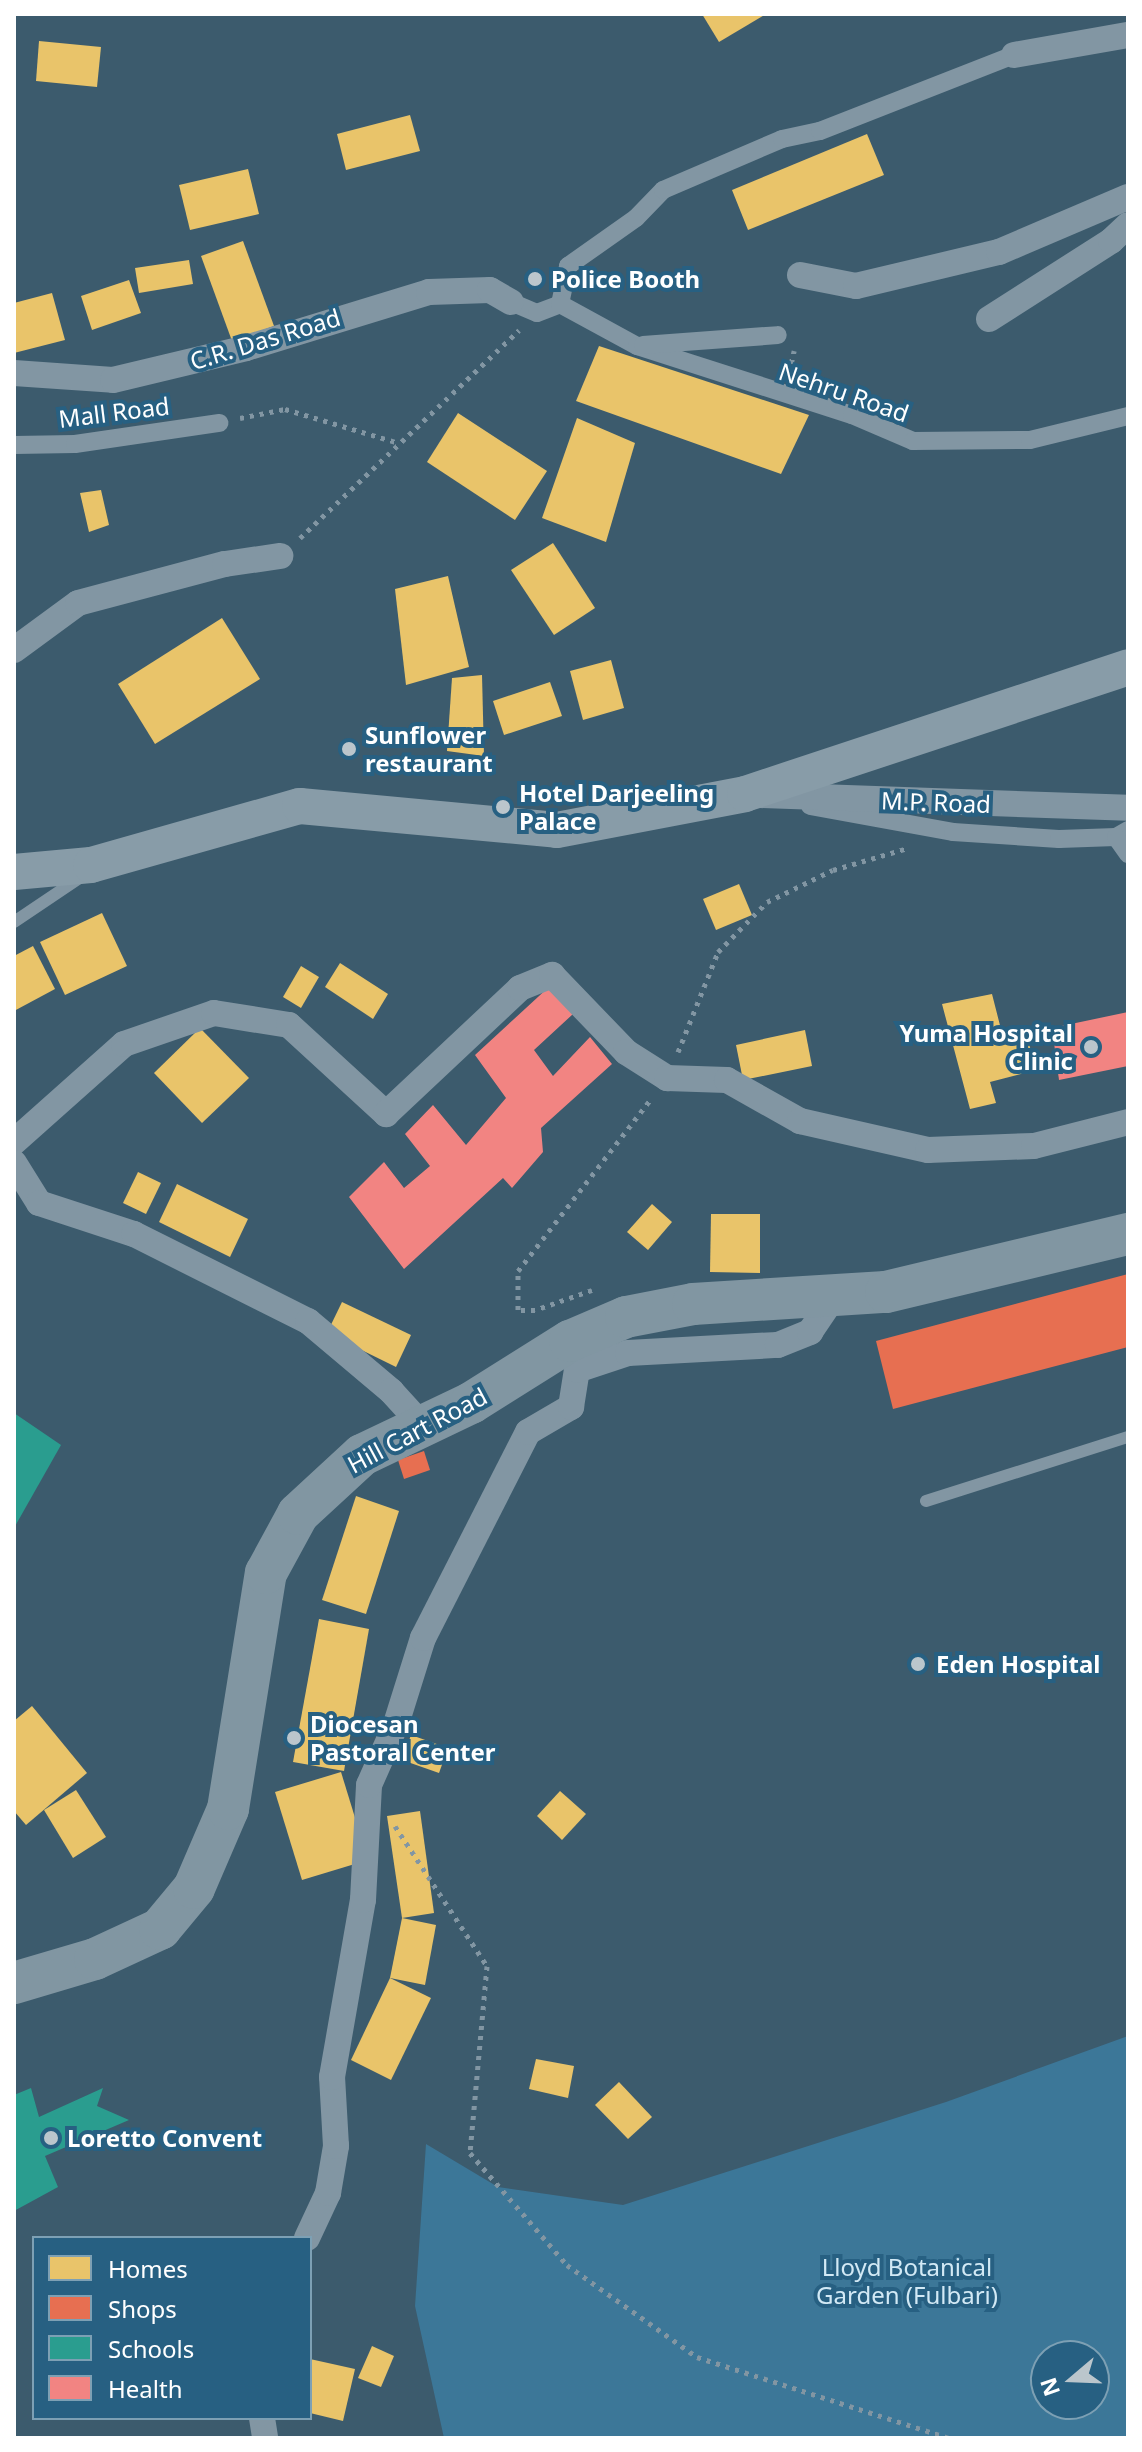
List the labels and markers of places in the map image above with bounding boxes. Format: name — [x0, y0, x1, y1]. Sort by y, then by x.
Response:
place label: Police Booth — [551, 265, 700, 293]
marker: Police Booth — [526, 270, 544, 288]
place label: Sunflower restaurant — [365, 721, 493, 777]
marker: Sunflower restaurant — [340, 740, 358, 758]
place label: Hotel Darjeeling Palace — [519, 779, 714, 835]
marker: Hotel Darjeeling Palace — [494, 798, 512, 816]
place label: Yuma Hospital Clinic — [899, 1019, 1073, 1075]
marker: Yuma Hospital Clinic — [1080, 1036, 1102, 1058]
place label: Eden Hospital — [936, 1650, 1100, 1678]
marker: Eden Hospital — [907, 1653, 929, 1675]
place label: Diocesan Pastoral Center — [310, 1710, 496, 1766]
marker: Diocesan Pastoral Center — [285, 1729, 303, 1747]
place label: Loretto Convent — [67, 2124, 262, 2152]
marker: Loretto Convent — [42, 2129, 60, 2147]

